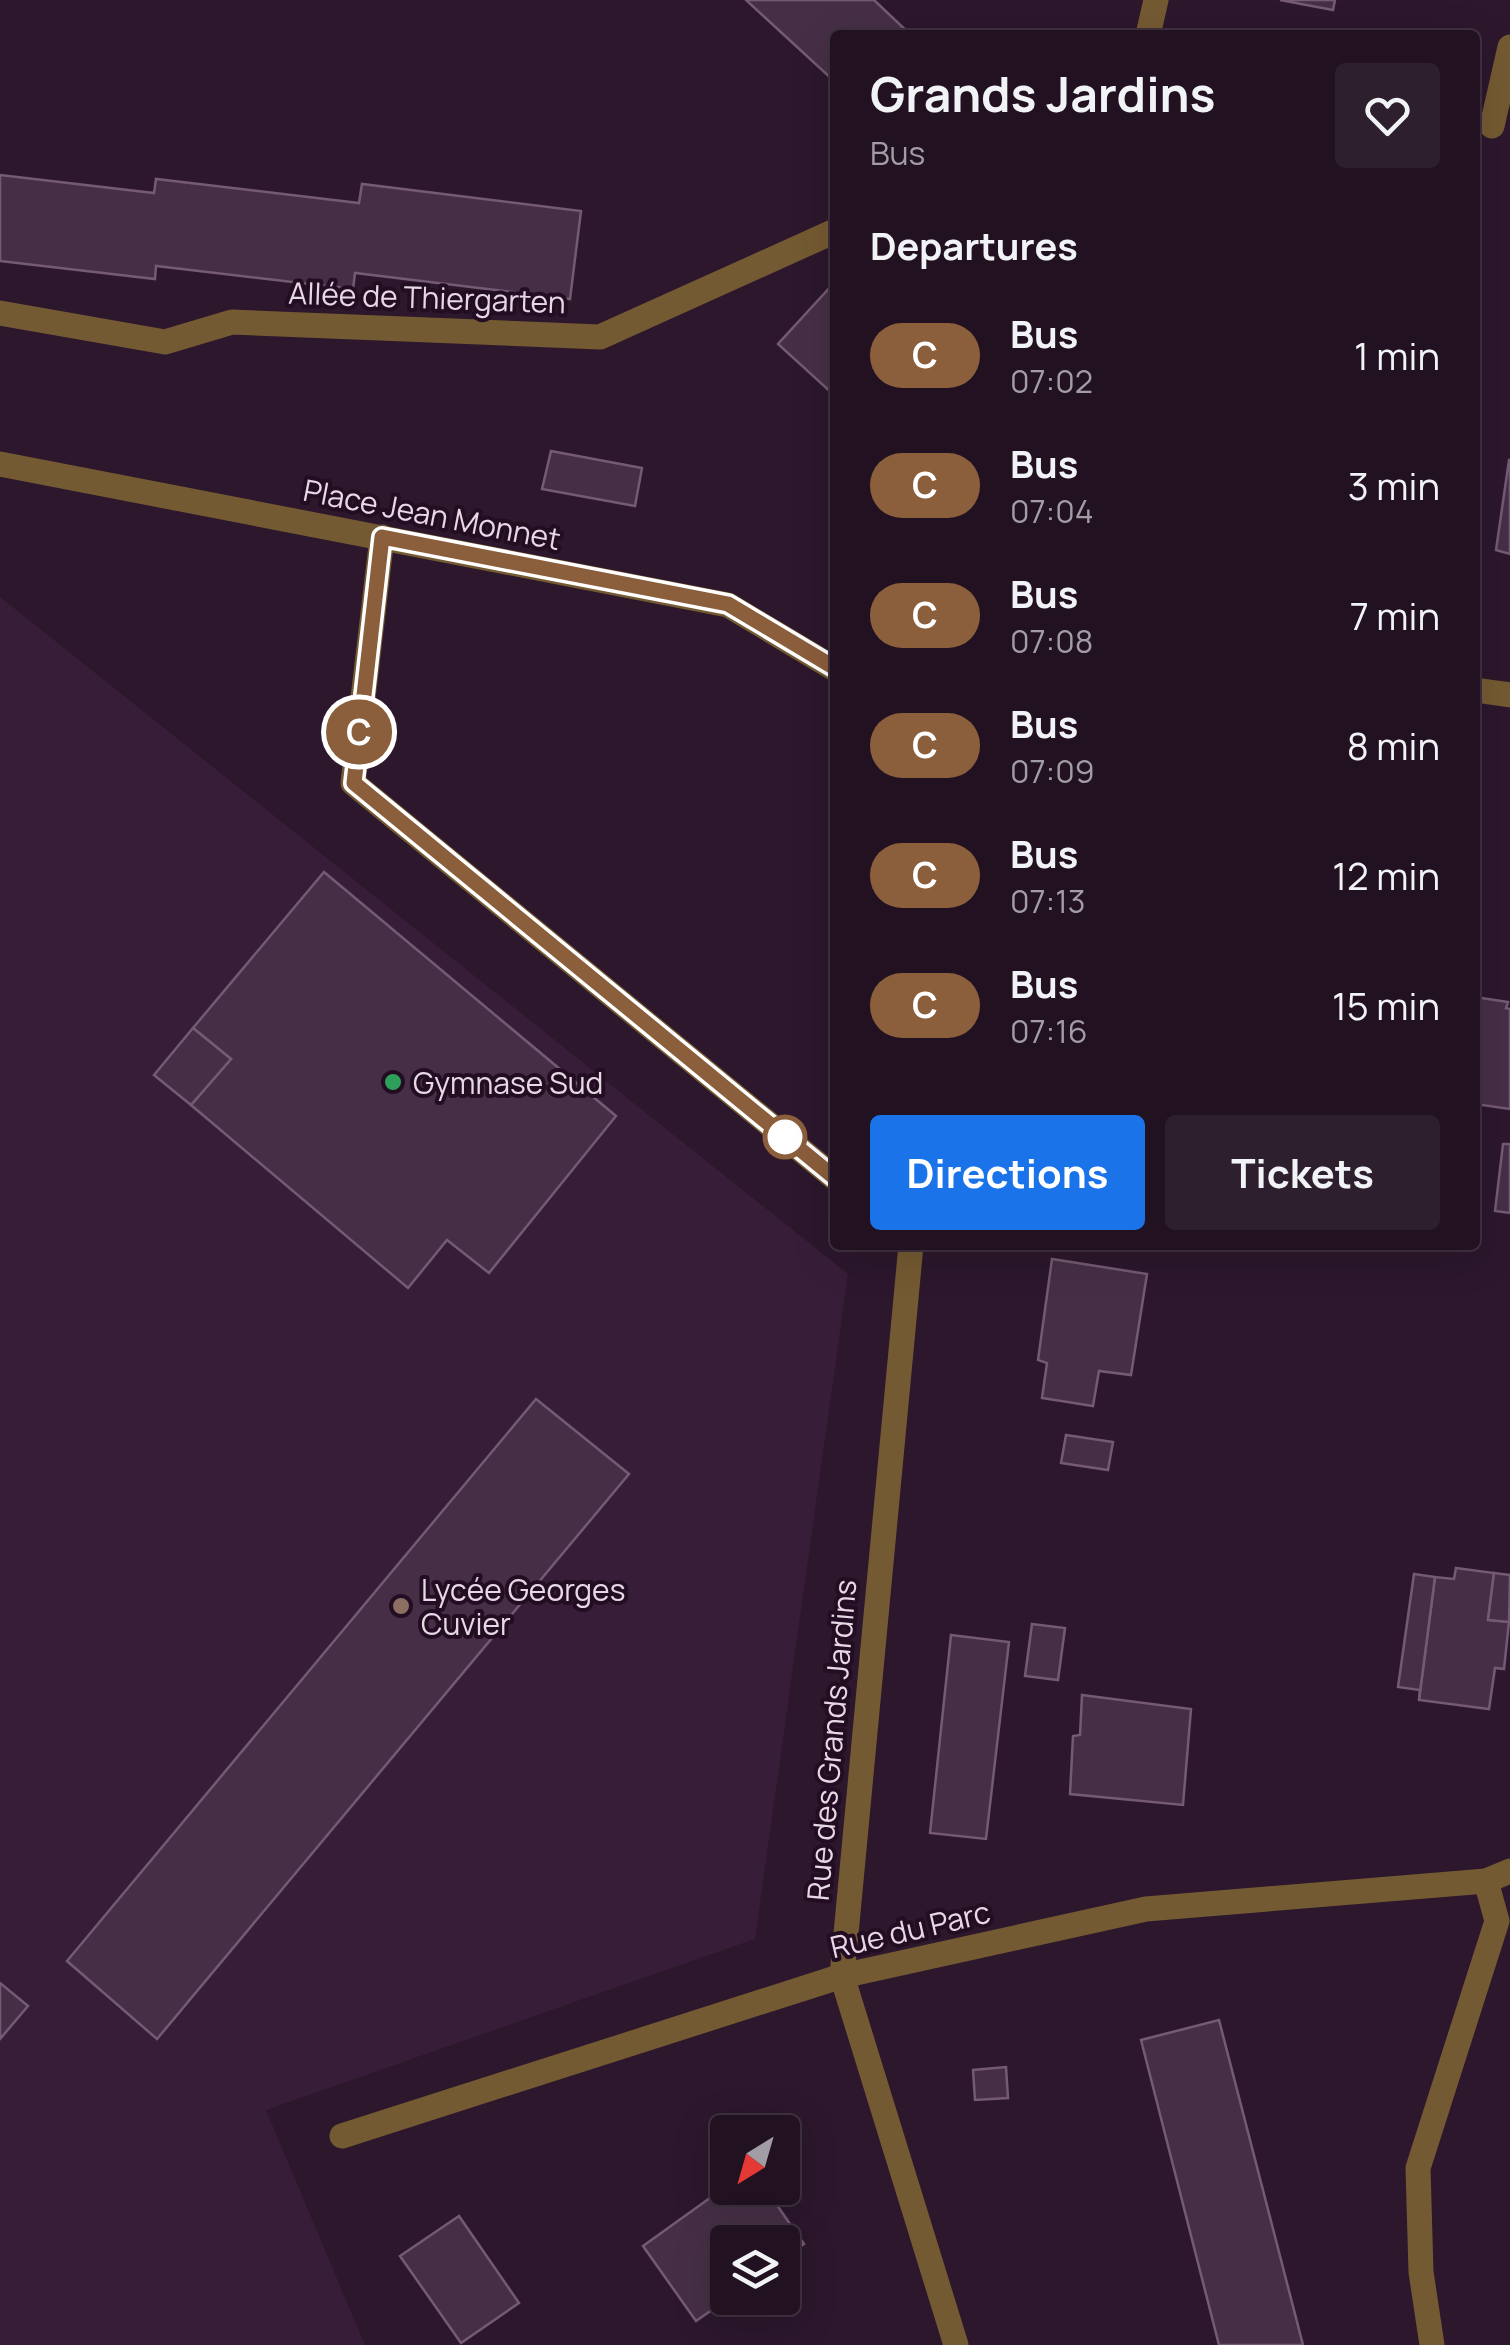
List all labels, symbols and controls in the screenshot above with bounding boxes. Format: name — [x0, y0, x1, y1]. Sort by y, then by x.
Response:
text: Grands Jardins — [870, 61, 1216, 126]
button: heart — [1335, 63, 1440, 168]
text: Bus — [870, 131, 925, 175]
text: Departures — [870, 219, 1078, 271]
street label: Allée de Thiergarten — [288, 272, 566, 322]
text: Bus — [1010, 307, 1078, 359]
text: 1 min — [1354, 329, 1440, 381]
text: C — [912, 331, 938, 379]
text: 07:02 — [1010, 359, 1093, 403]
text: Bus — [1010, 437, 1078, 489]
text: 3 min — [1348, 459, 1440, 511]
text: C — [912, 461, 938, 509]
street label: Place Jean Monnet — [300, 469, 564, 559]
text: 07:04 — [1010, 489, 1094, 533]
text: Bus — [1010, 567, 1078, 619]
text: 7 min — [1350, 589, 1440, 641]
text: C — [912, 591, 938, 639]
text: 07:08 — [1010, 619, 1093, 663]
text: Bus — [1010, 697, 1078, 749]
line badge: C — [326, 700, 392, 764]
text: C — [346, 708, 372, 756]
text: 8 min — [1347, 719, 1440, 771]
text: C — [912, 721, 938, 769]
text: 07:09 — [1010, 749, 1095, 793]
text: Bus — [1010, 827, 1078, 879]
text: 12 min — [1332, 849, 1440, 901]
text: C — [912, 851, 938, 899]
text: 07:13 — [1010, 879, 1085, 923]
text: Bus — [1010, 957, 1078, 1009]
text: 15 min — [1332, 979, 1440, 1031]
text: C — [912, 981, 938, 1029]
text: 07:16 — [1010, 1009, 1088, 1053]
place label: Gymnase Sud — [413, 1062, 603, 1103]
marker: Gymnase Sud — [382, 1071, 404, 1093]
button: Directions — [870, 1115, 1145, 1230]
button: Tickets — [1165, 1115, 1440, 1230]
unlabelled marker — [764, 1116, 806, 1158]
place label: Lycée Georges Cuvier — [421, 1569, 625, 1644]
street label: Rue des Grands Jardins — [797, 1578, 865, 1902]
marker: Lycée Georges Cuvier — [390, 1595, 412, 1617]
street label: Rue du Parc — [826, 1891, 994, 1967]
north arrow — [710, 2115, 800, 2205]
map controls — [710, 2115, 800, 2315]
button: layers — [710, 2225, 800, 2315]

